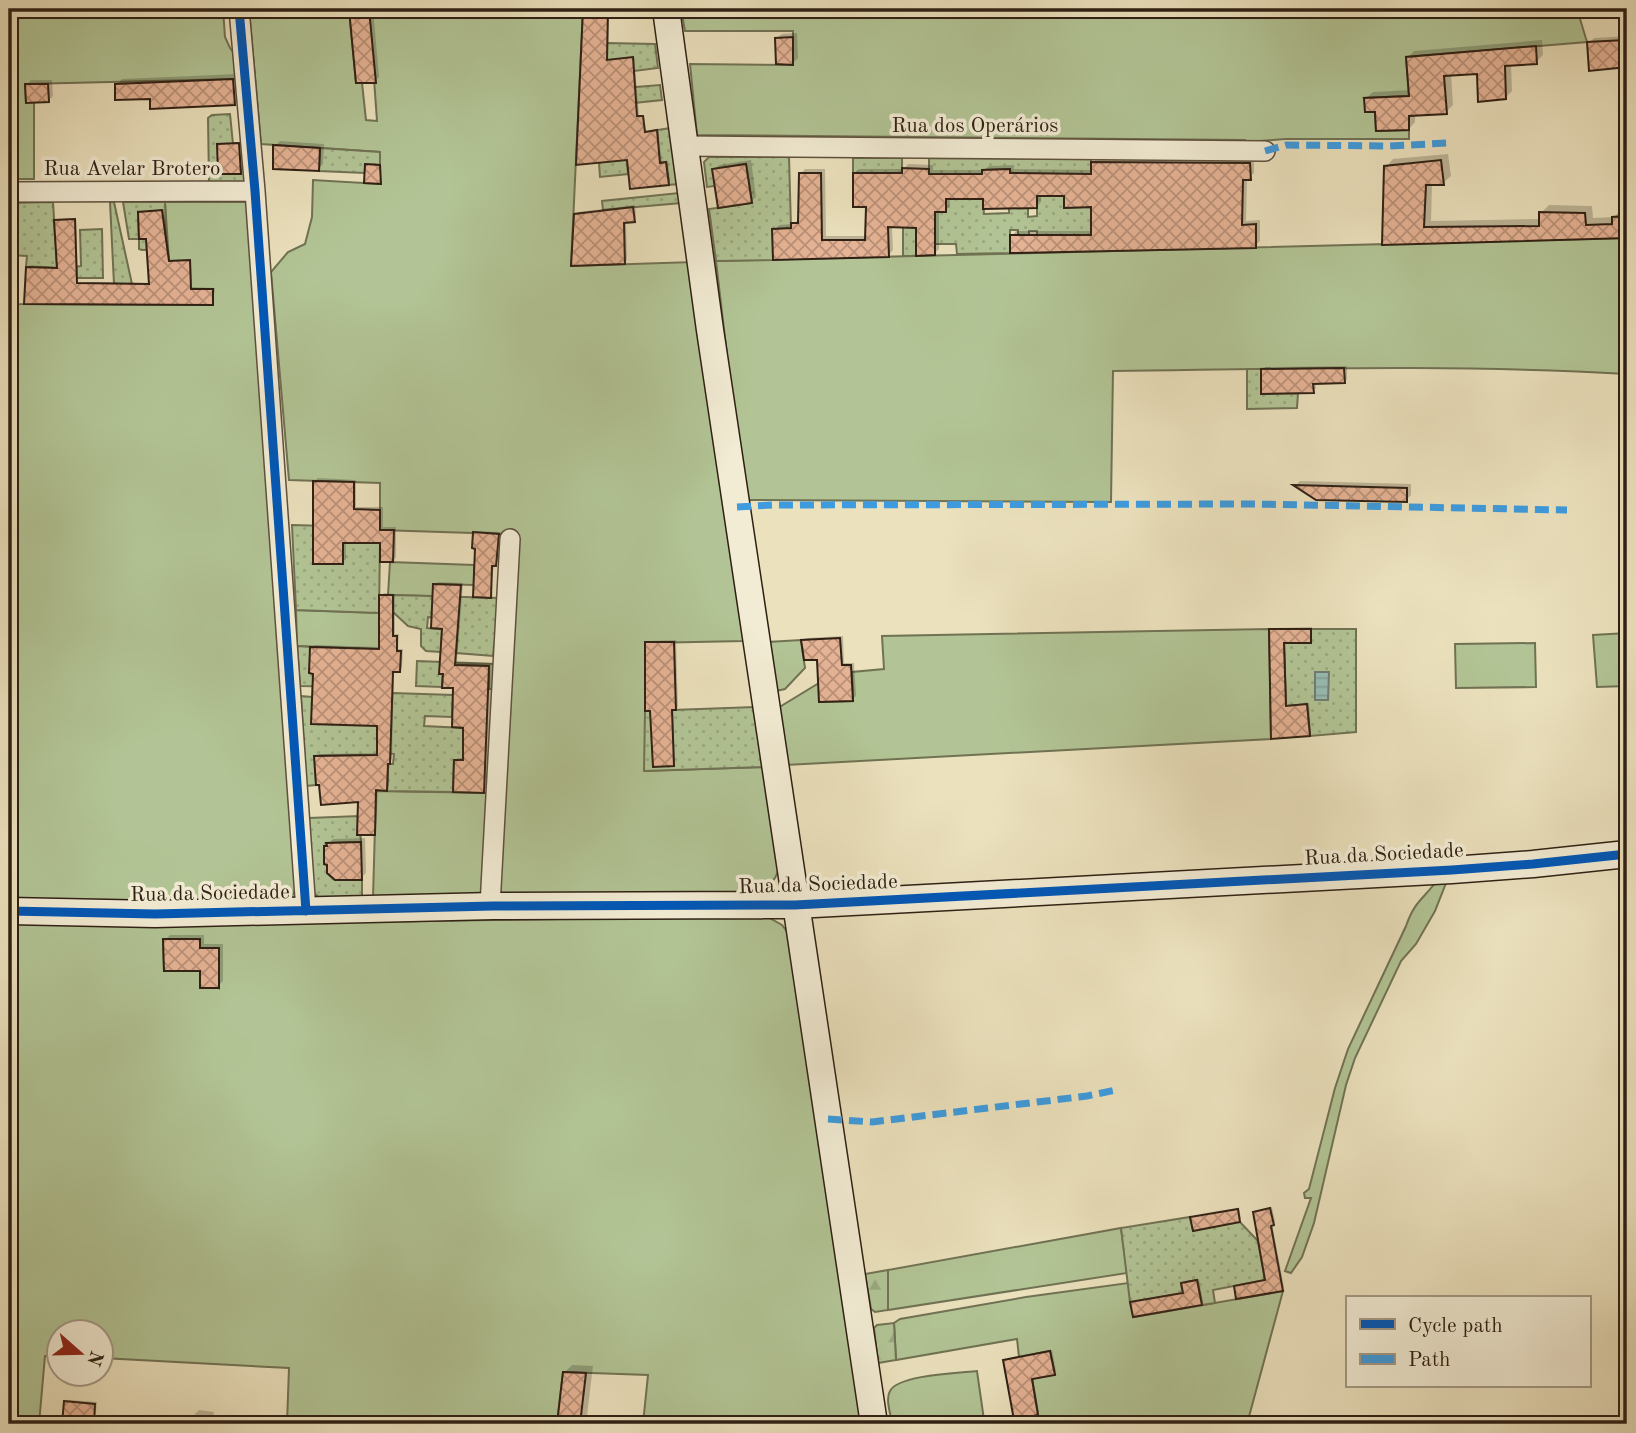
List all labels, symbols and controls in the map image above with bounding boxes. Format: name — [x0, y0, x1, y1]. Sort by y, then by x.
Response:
street label: Rua dos Operários — [892, 116, 1058, 137]
street label: Rua Avelar Brotero — [43, 159, 221, 180]
street label: Rua da Sociedade — [1304, 840, 1464, 870]
street label: Rua da Sociedade — [738, 872, 898, 898]
street label: Rua da Sociedade — [130, 882, 290, 906]
legend — [1346, 1296, 1590, 1388]
text: Cycle path — [1408, 1316, 1503, 1337]
north arrow — [46, 1318, 116, 1388]
text: N — [82, 1348, 105, 1368]
text: Path — [1408, 1350, 1451, 1371]

